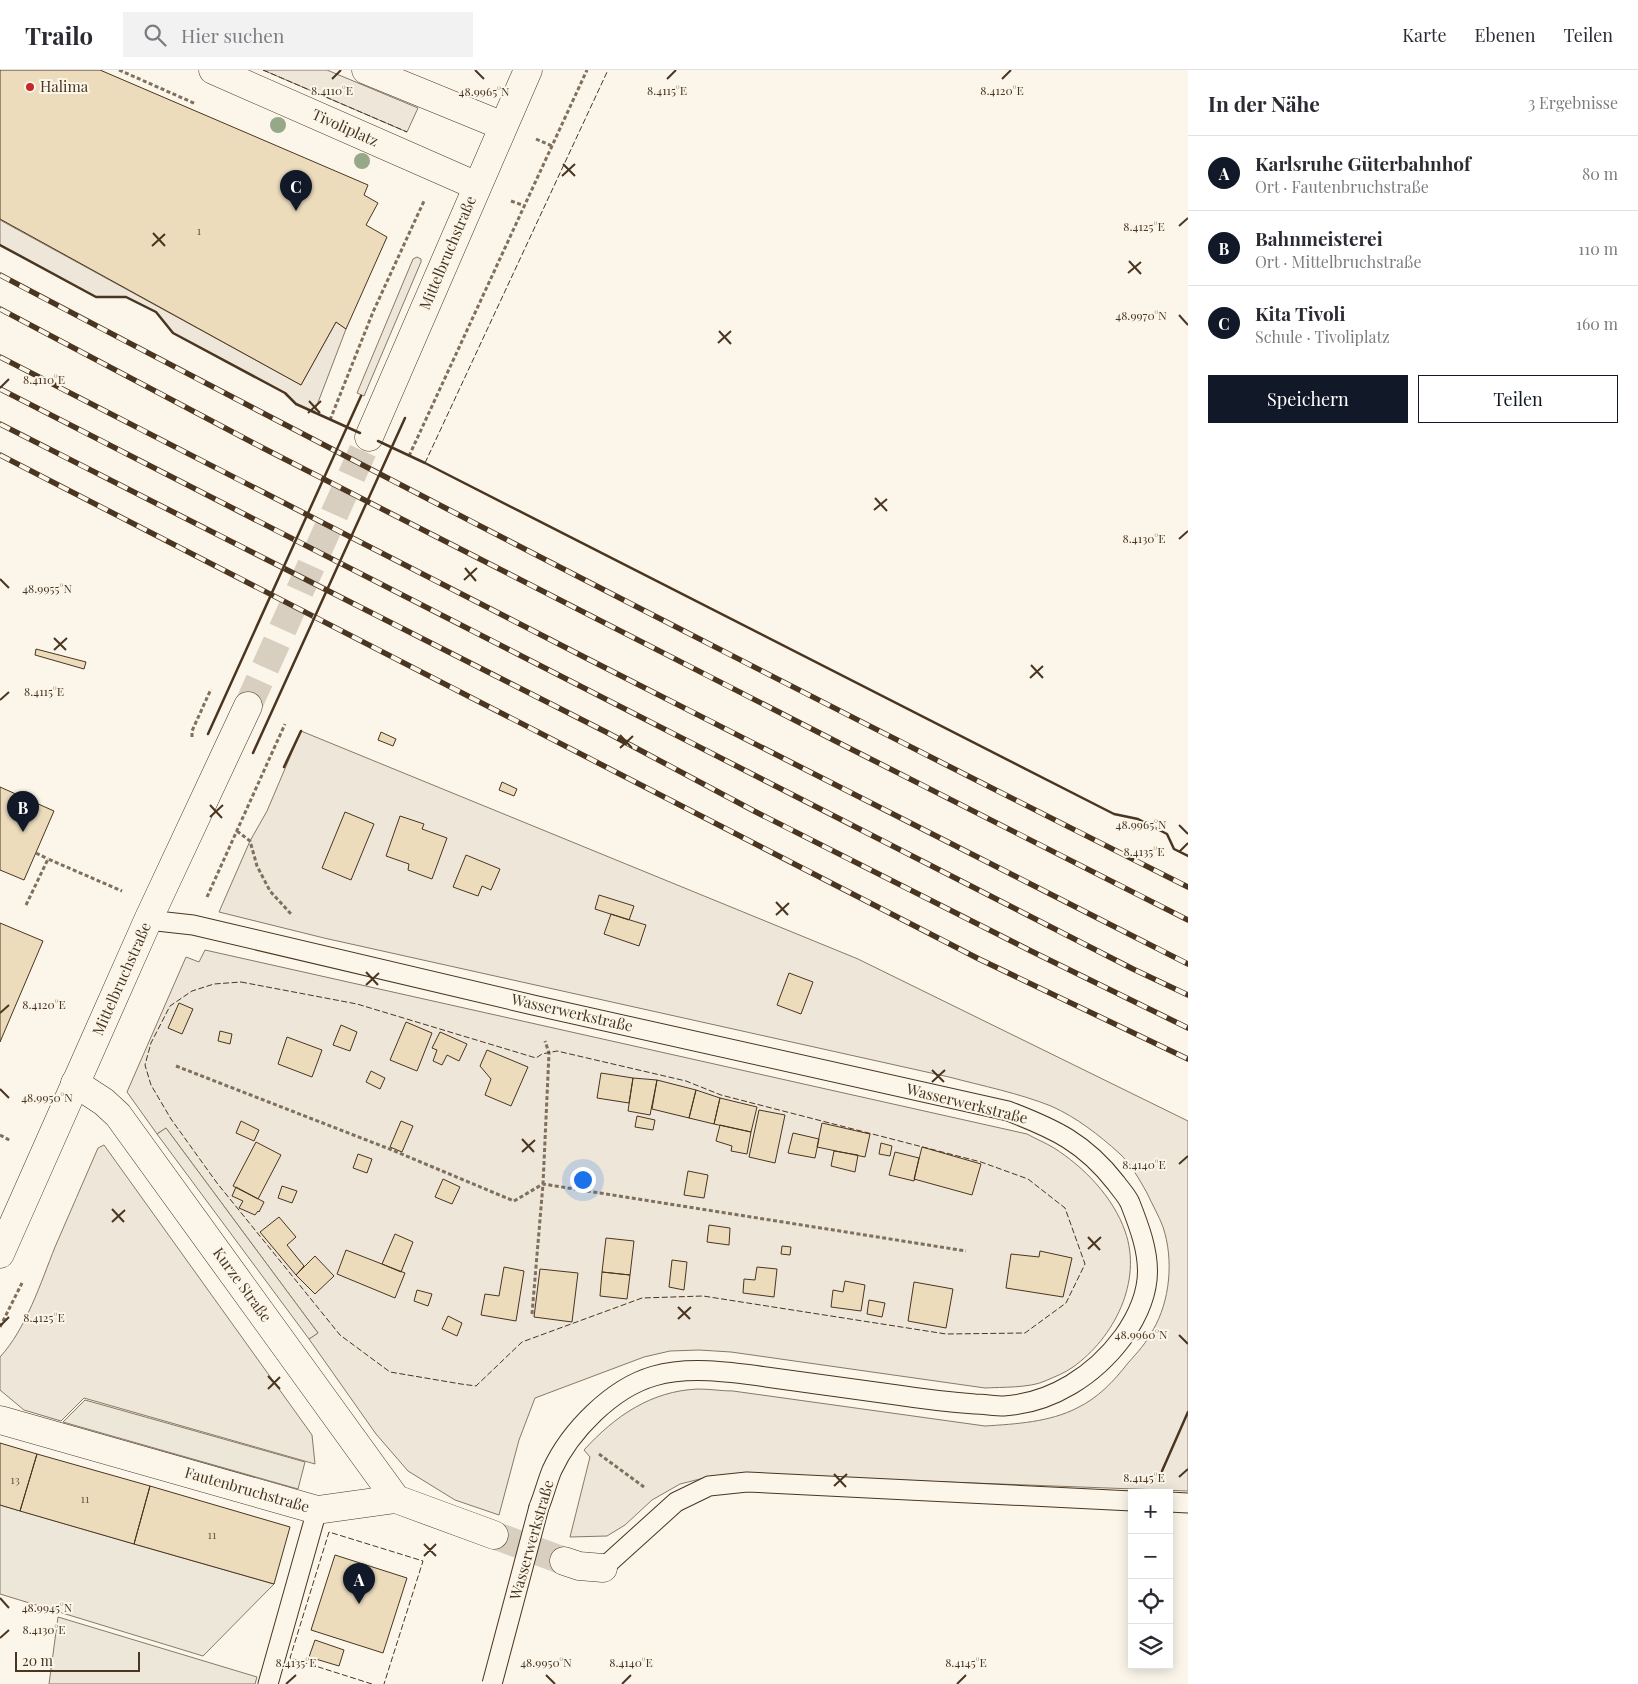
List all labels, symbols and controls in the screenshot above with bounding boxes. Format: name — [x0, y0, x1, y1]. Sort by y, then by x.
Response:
search box — [123, 12, 473, 57]
text: Trailo — [25, 19, 93, 51]
icon: search — [141, 21, 169, 49]
text: Hier suchen — [181, 22, 284, 48]
text: Karte — [1402, 23, 1447, 47]
text: Ebenen — [1475, 23, 1535, 47]
text: Teilen — [1563, 23, 1613, 47]
place label: Halima — [40, 76, 89, 96]
marker: Halima — [24, 81, 36, 93]
text: 8.4110°E — [311, 82, 353, 98]
text: 8.4115°E — [647, 82, 687, 98]
text: 8.4120°E — [980, 82, 1024, 98]
text: 48.9965°N — [459, 83, 510, 99]
text: In der Nähe — [1208, 89, 1320, 117]
text: 3 Ergebnisse — [1528, 92, 1618, 113]
street label: Tivoliplatz — [309, 104, 382, 151]
text: Karlsruhe Güterbahnhof — [1255, 150, 1471, 176]
text: A — [1219, 163, 1229, 184]
text: 80 m — [1582, 163, 1618, 184]
pin: C — [280, 170, 312, 211]
text: Ort · Fautenbruchstraße — [1255, 176, 1429, 197]
street label: Mittelbruchstraße — [414, 193, 480, 313]
text: 8.4125°E — [1123, 218, 1165, 234]
house number: 1 — [197, 222, 202, 238]
text: Bahnmeisterei — [1255, 225, 1383, 251]
text: B — [1219, 238, 1229, 259]
text: 110 m — [1578, 238, 1618, 259]
text: Ort · Mittelbruchstraße — [1255, 251, 1422, 272]
text: Kita Tivoli — [1255, 300, 1345, 326]
text: 48.9970°N — [1115, 307, 1167, 323]
text: C — [1218, 313, 1230, 334]
text: 160 m — [1576, 313, 1618, 334]
text: Schule · Tivoliplatz — [1255, 326, 1390, 347]
text: 8.4110°E — [23, 371, 65, 387]
button: Speichern — [1208, 375, 1408, 423]
button: Teilen — [1418, 375, 1618, 423]
text: 8.4130°E — [1123, 530, 1165, 546]
text: 48.9955°N — [22, 580, 72, 596]
text: 8.4115°E — [24, 683, 64, 699]
pin: B — [7, 791, 39, 832]
text: 48.9965°N — [1116, 816, 1167, 832]
text: 8.4135°E — [1123, 843, 1165, 859]
street label: Mittelbruchstraße — [87, 919, 155, 1038]
street label: Wasserwerkstraße — [509, 988, 635, 1036]
text: 8.4120°E — [22, 996, 66, 1012]
street label: Wasserwerkstraße — [904, 1078, 1030, 1128]
text: 48.9950°N — [21, 1089, 73, 1105]
text: 8.4140°E — [1122, 1156, 1166, 1172]
your location — [570, 1167, 596, 1193]
street label: Kurze Straße — [209, 1243, 277, 1326]
text: 8.4125°E — [23, 1309, 65, 1325]
text: 48.9960°N — [1115, 1326, 1168, 1342]
street label: Fautenbruchstraße — [183, 1462, 312, 1516]
text: 8.4145°E — [1123, 1469, 1165, 1485]
house number: 13 — [10, 1471, 20, 1487]
street label: Wasserwerkstraße — [504, 1477, 558, 1603]
map controls — [1128, 1489, 1173, 1669]
button: + — [1128, 1489, 1173, 1534]
house number: 11 — [81, 1490, 90, 1506]
house number: 11 — [208, 1526, 217, 1542]
button: − — [1128, 1534, 1173, 1579]
pin: A — [343, 1563, 375, 1604]
button: locate — [1128, 1579, 1173, 1624]
text: 48.9945°N — [22, 1599, 73, 1615]
text: 8.4130°E — [23, 1621, 65, 1637]
button: layers — [1128, 1624, 1173, 1669]
scale bar — [15, 1649, 140, 1672]
text: 20 m — [22, 1651, 53, 1670]
text: 8.4135°E — [275, 1654, 317, 1670]
text: 48.9950°N — [520, 1654, 572, 1670]
text: 8.4140°E — [609, 1654, 653, 1670]
text: 8.4145°E — [945, 1654, 987, 1670]

